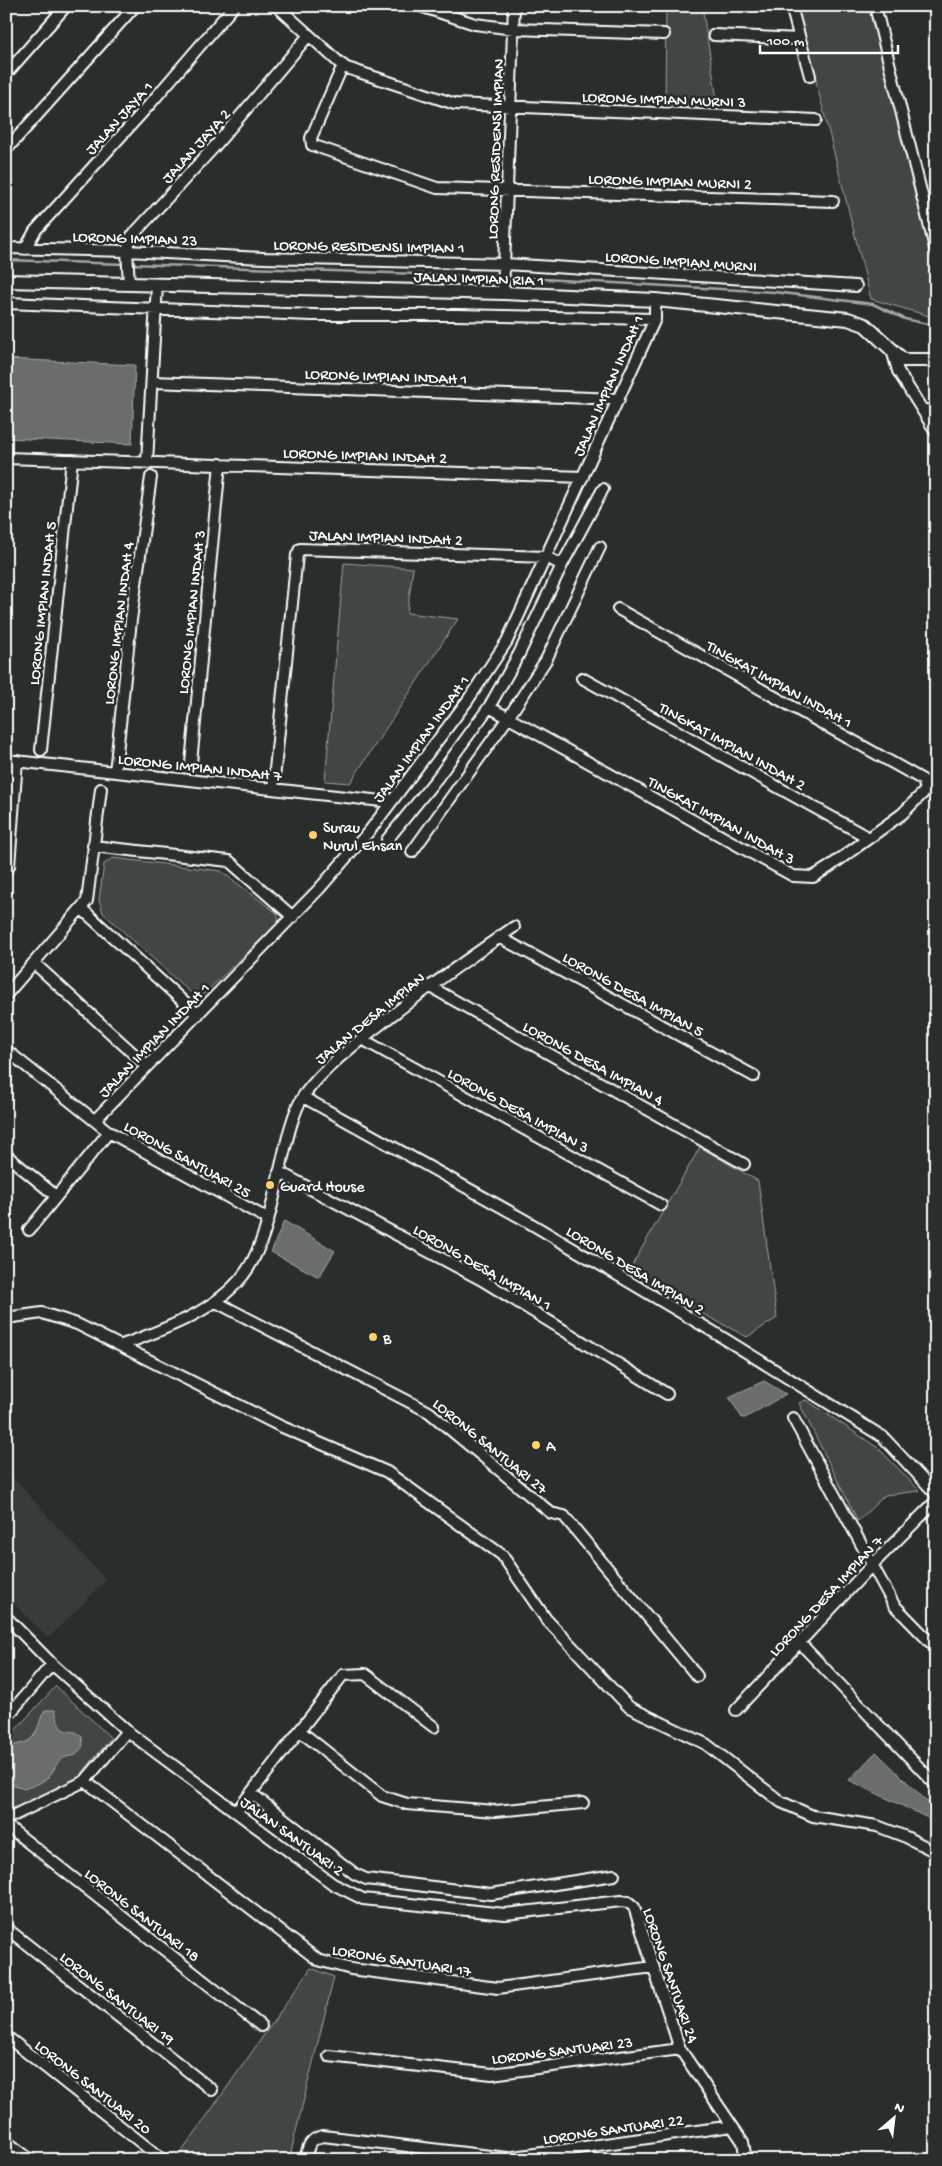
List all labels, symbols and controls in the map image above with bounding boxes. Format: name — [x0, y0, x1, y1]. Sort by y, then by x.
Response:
scale bar — [760, 22, 897, 54]
text: 100 m — [766, 33, 805, 51]
street label: LORONG RESIDENSI IMPIAN — [485, 58, 510, 240]
street label: JALAN JAYA 1 — [83, 79, 159, 160]
street label: LORONG IMPIAN MURNI 3 — [581, 89, 746, 114]
street label: JALAN JAYA 2 — [159, 106, 236, 189]
street label: LORONG IMPIAN MURNI 2 — [588, 171, 752, 196]
street label: LORONG IMPIAN 23 — [72, 229, 198, 252]
street label: LORONG RESIDENSI IMPIAN 1 — [273, 237, 465, 260]
street label: LORONG IMPIAN MURNI — [604, 249, 757, 278]
street label: JALAN IMPIAN RIA 1 — [413, 269, 544, 292]
street label: JALAN IMPIAN INDAH 1 — [571, 313, 650, 460]
street label: LORONG IMPIAN INDAH 1 — [304, 366, 467, 391]
street label: LORONG IMPIAN INDAH 2 — [283, 445, 447, 470]
street label: LORONG IMPIAN INDAH 5 — [26, 521, 63, 686]
street label: JALAN IMPIAN INDAH 2 — [309, 527, 463, 552]
street label: LORONG IMPIAN INDAH 3 — [175, 530, 212, 695]
street label: LORONG IMPIAN INDAH 4 — [101, 541, 140, 706]
street label: TINGKAT IMPIAN INDAH 1 — [701, 638, 854, 734]
street label: JALAN IMPIAN INDAH 1 — [370, 673, 475, 807]
street label: TINGKAT IMPIAN INDAH 2 — [654, 699, 808, 796]
street label: LORONG IMPIAN INDAH 7 — [117, 751, 283, 788]
street label: TINGKAT IMPIAN INDAH 3 — [642, 773, 797, 870]
place label: Surau Nurul Ehsan — [323, 820, 403, 857]
marker: Surau Nurul Ehsan — [307, 829, 319, 841]
street label: LORONG DESA IMPIAN 5 — [558, 949, 706, 1043]
street label: JALAN DESA IMPIAN — [312, 970, 430, 1070]
street label: JALAN IMPIAN INDAH 1 — [96, 980, 215, 1103]
street label: LORONG DESA IMPIAN 4 — [519, 1019, 666, 1112]
street label: LORONG DESA IMPIAN 3 — [443, 1065, 591, 1159]
street label: LORONG SANTUARI 25 — [119, 1118, 253, 1204]
marker: Guard House — [264, 1179, 276, 1191]
place label: Guard House — [280, 1179, 365, 1198]
street label: LORONG DESA IMPIAN 1 — [409, 1222, 554, 1316]
street label: LORONG DESA IMPIAN 2 — [562, 1223, 707, 1321]
marker: B — [367, 1331, 379, 1343]
place label: B — [382, 1331, 392, 1350]
street label: LORONG SANTUARI 27 — [430, 1393, 552, 1497]
place label: A — [546, 1435, 555, 1455]
marker: A — [530, 1439, 542, 1451]
street label: LORONG DESA IMPIAN 7 — [767, 1532, 889, 1662]
street label: JALAN SANTUARI 2 — [235, 1794, 347, 1882]
street label: LORONG SANTUARI 18 — [79, 1866, 203, 1968]
street label: LORONG SANTUARI 24 — [637, 1906, 701, 2046]
street label: LORONG SANTUARI 17 — [330, 1942, 473, 1983]
street label: LORONG SANTUARI 19 — [55, 1949, 177, 2050]
street label: LORONG SANTUARI 23 — [491, 2034, 634, 2071]
street label: LORONG SANTUARI 20 — [30, 2037, 154, 2140]
north arrow — [870, 2094, 920, 2144]
text: N — [891, 2099, 907, 2118]
street label: LORONG SANTUARI 22 — [542, 2112, 685, 2151]

